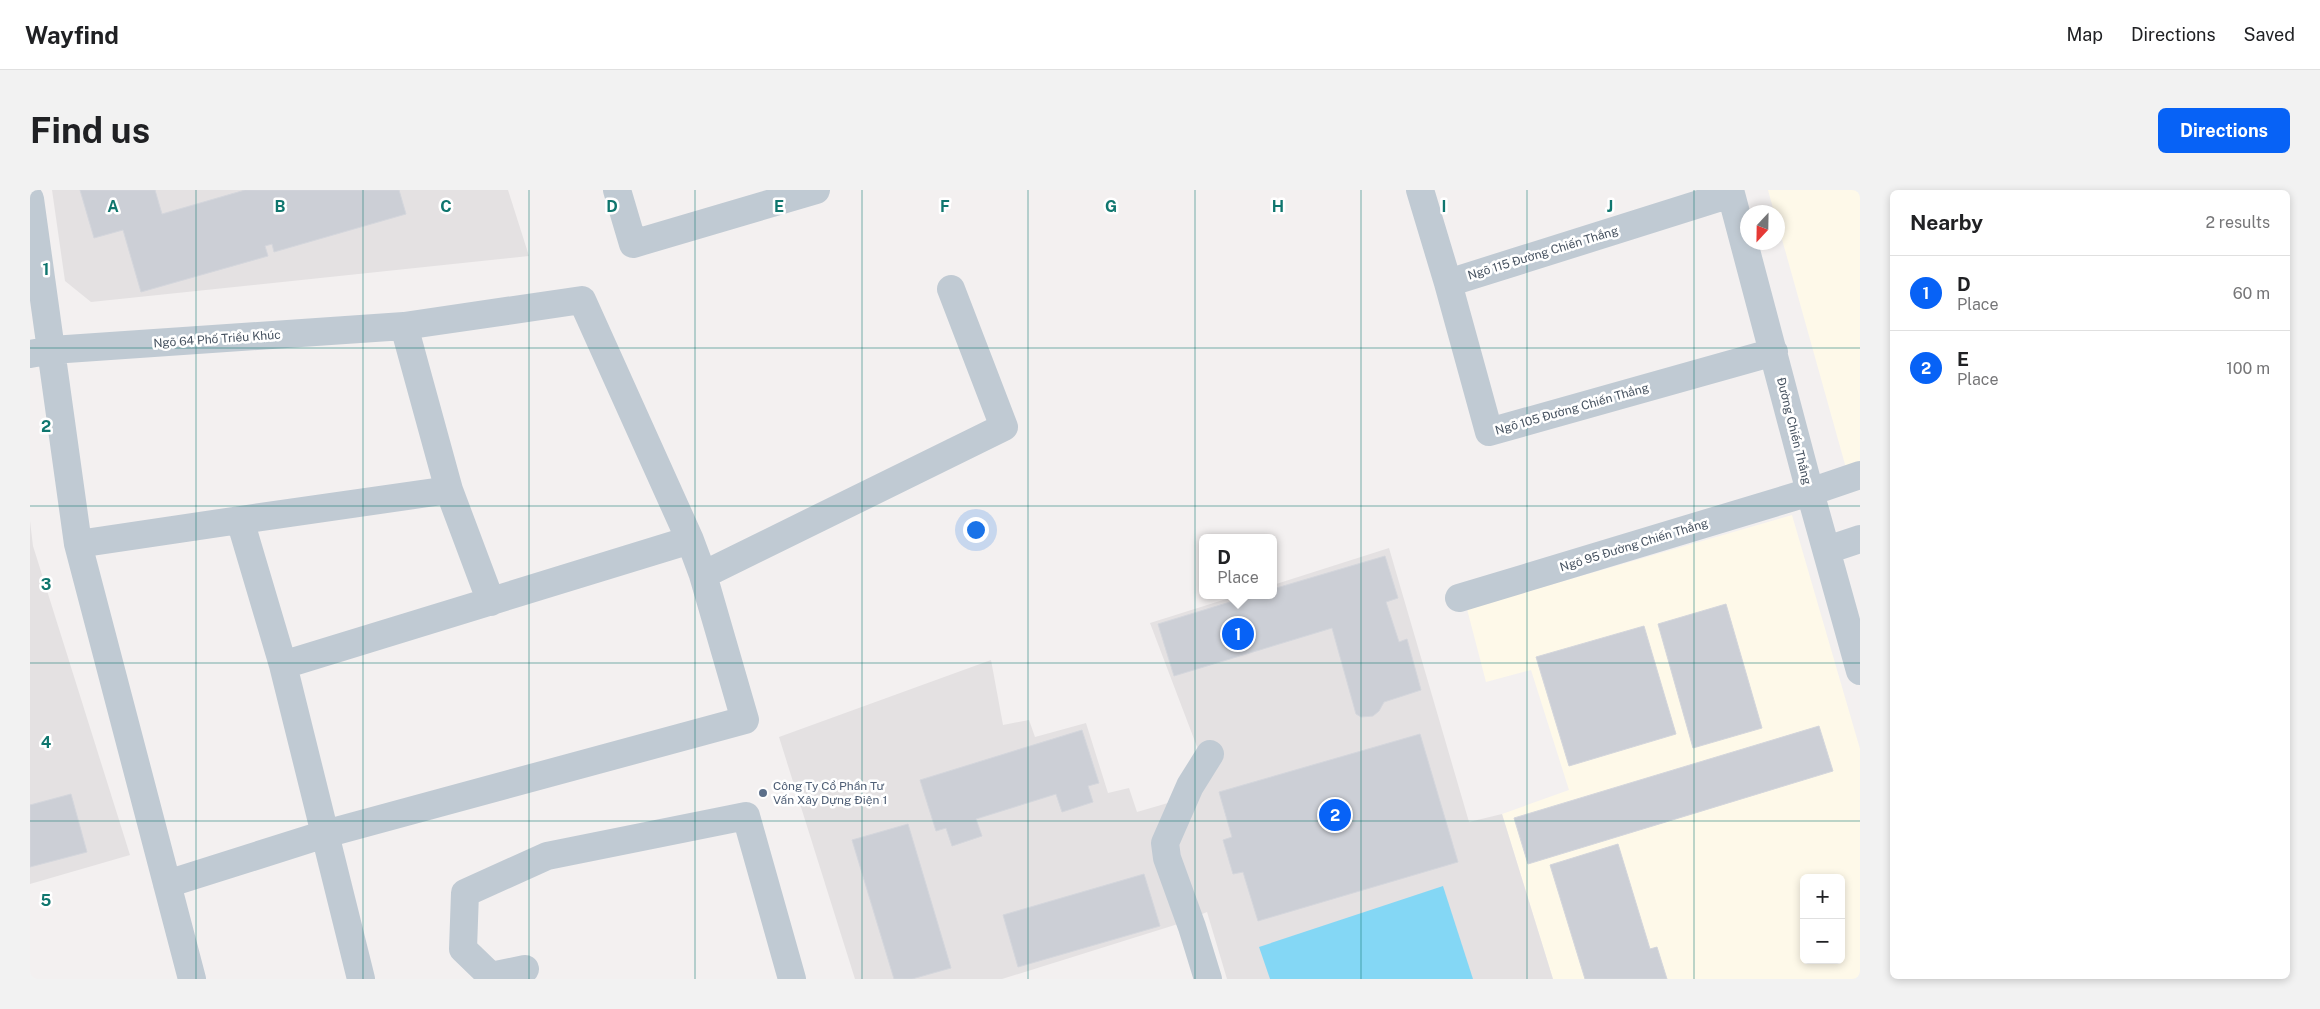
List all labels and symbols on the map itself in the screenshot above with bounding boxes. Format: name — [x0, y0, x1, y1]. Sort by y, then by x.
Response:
text: A — [107, 197, 119, 216]
text: B — [275, 197, 286, 216]
text: C — [440, 197, 452, 216]
text: D — [606, 197, 618, 216]
text: E — [774, 197, 784, 216]
text: F — [940, 197, 950, 216]
text: G — [1105, 197, 1117, 216]
text: H — [1272, 197, 1284, 216]
text: I — [1442, 197, 1446, 216]
text: J — [1607, 197, 1613, 216]
north arrow — [1740, 205, 1785, 250]
street label: Ngõ 115 Đường Chiến Thắng — [1466, 223, 1620, 283]
text: 1 — [43, 260, 49, 279]
street label: Ngõ 64 Phố Triều Khúc — [153, 328, 281, 350]
street label: Đường Chiến Thắng — [1774, 376, 1814, 486]
street label: Ngõ 105 Đường Chiến Thắng — [1494, 380, 1650, 438]
text: 2 — [41, 417, 51, 436]
street label: Ngõ 95 Đường Chiến Thắng — [1558, 516, 1710, 574]
your location — [963, 517, 989, 543]
text: 3 — [41, 575, 51, 594]
pin: 1 — [1222, 615, 1254, 653]
text: 4 — [41, 733, 52, 752]
place label: Công Ty Cổ Phần Tư Vấn Xây Dựng Điện 1 — [773, 779, 887, 807]
marker: Công Ty Cổ Phần Tư Vấn Xây Dựng Điện 1 — [757, 787, 769, 799]
pin: 2 — [1319, 796, 1351, 834]
text: 5 — [41, 891, 52, 910]

